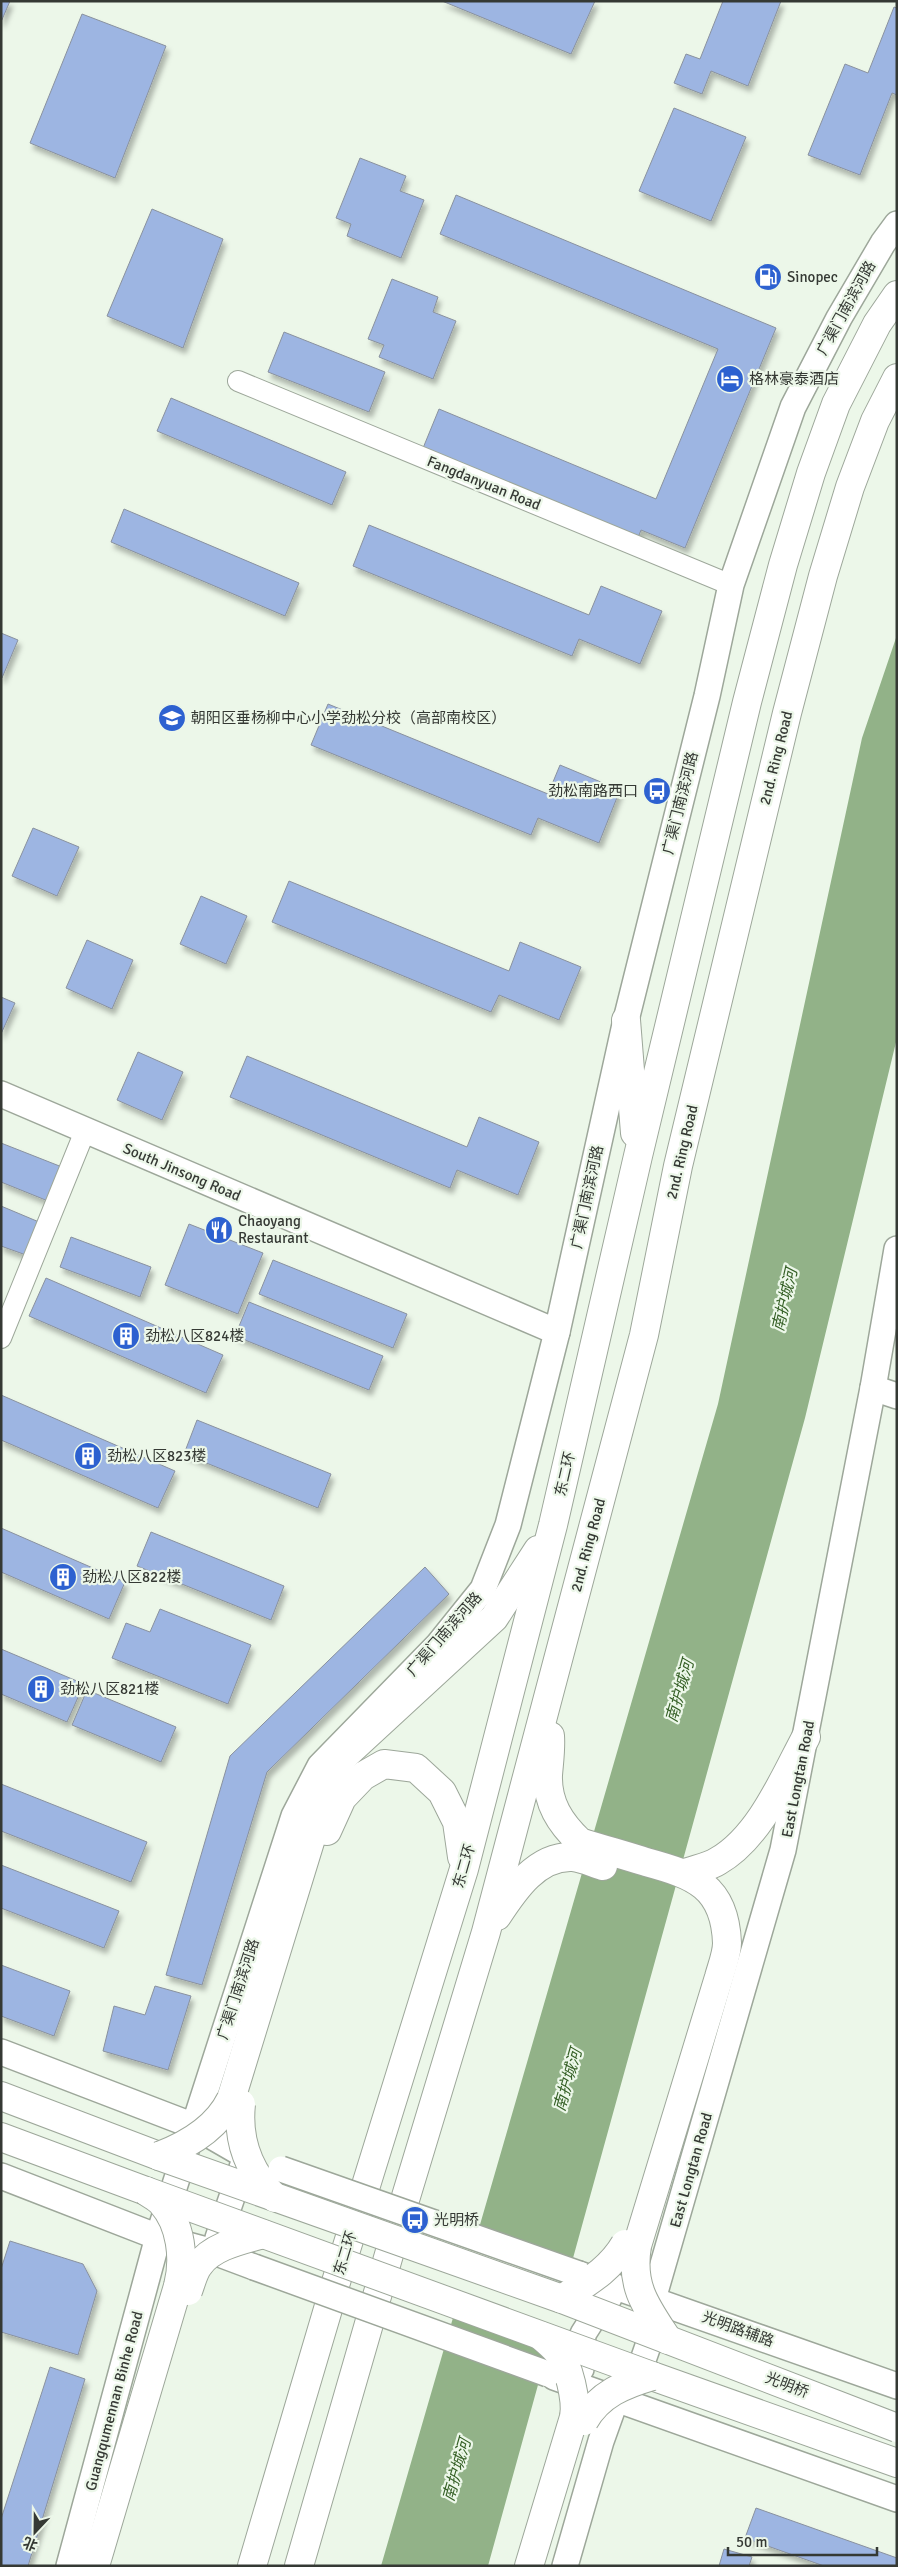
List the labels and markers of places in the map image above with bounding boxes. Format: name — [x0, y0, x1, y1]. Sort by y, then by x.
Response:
fuel station icon: Sinopec — [753, 262, 783, 292]
place label: Sinopec — [787, 268, 838, 286]
hotel icon: 格林豪泰酒店 — [715, 364, 745, 394]
place label: 格林豪泰酒店 — [749, 370, 839, 388]
school or university icon: 朝阳区垂杨柳中心小学劲松分校（高部南校区） — [157, 703, 187, 733]
place label: 朝阳区垂杨柳中心小学劲松分校（高部南校区） — [191, 709, 506, 727]
bus stop icon: 劲松南路西口 — [642, 776, 672, 806]
place label: 劲松南路西口 — [548, 782, 638, 800]
place label: Chaoyang Restaurant — [238, 1212, 308, 1247]
restaurant icon: Chaoyang Restaurant — [204, 1215, 234, 1245]
building icon: 劲松八区824楼 — [111, 1321, 141, 1351]
place label: 劲松八区824楼 — [145, 1327, 244, 1345]
building icon: 劲松八区823楼 — [73, 1441, 103, 1471]
place label: 劲松八区823楼 — [107, 1447, 206, 1465]
building icon: 劲松八区822楼 — [48, 1562, 78, 1592]
place label: 劲松八区822楼 — [82, 1568, 181, 1586]
building icon: 劲松八区821楼 — [26, 1674, 56, 1704]
place label: 劲松八区821楼 — [60, 1680, 159, 1698]
bus stop icon: 光明桥 — [400, 2205, 430, 2235]
place label: 光明桥 — [434, 2211, 479, 2229]

